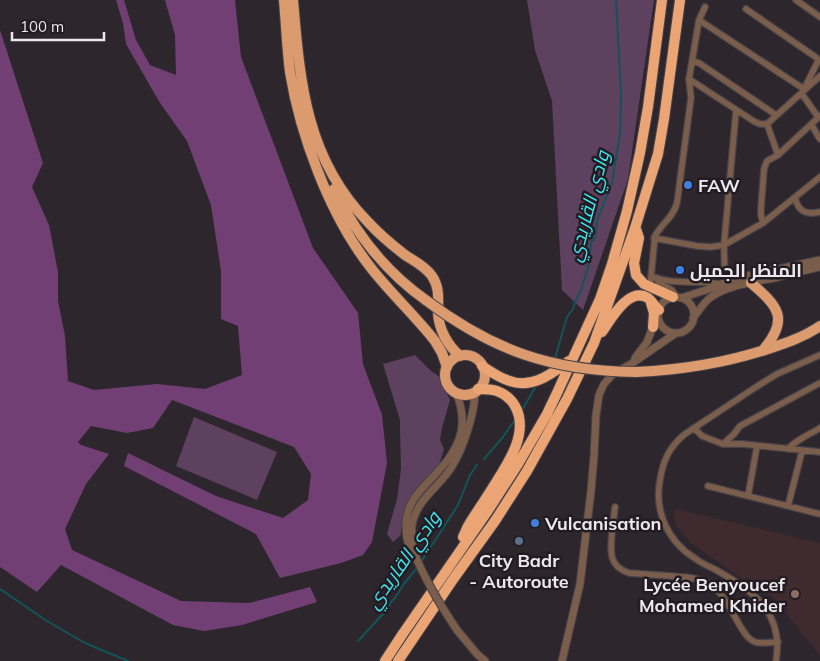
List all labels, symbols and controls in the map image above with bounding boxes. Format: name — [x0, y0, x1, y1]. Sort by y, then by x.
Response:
scale bar — [12, 10, 105, 42]
text: 100 m — [20, 17, 64, 36]
water label: وادي القاريدي — [562, 147, 619, 265]
place label: FAW — [698, 174, 740, 197]
marker: FAW — [682, 179, 694, 191]
place label: المنظر الجميل — [690, 259, 802, 282]
marker: المنظر الجميل — [674, 264, 686, 276]
water label: وادي القاريدي — [361, 505, 450, 616]
place label: Vulcanisation — [544, 512, 661, 535]
marker: Vulcanisation — [529, 517, 541, 529]
marker: City Badr - Autoroute — [513, 535, 525, 547]
place label: City Badr - Autoroute — [469, 549, 569, 593]
place label: Lycée Benyoucef Mohamed Khider — [639, 573, 786, 617]
marker: Lycée Benyoucef Mohamed Khider — [789, 588, 801, 600]

